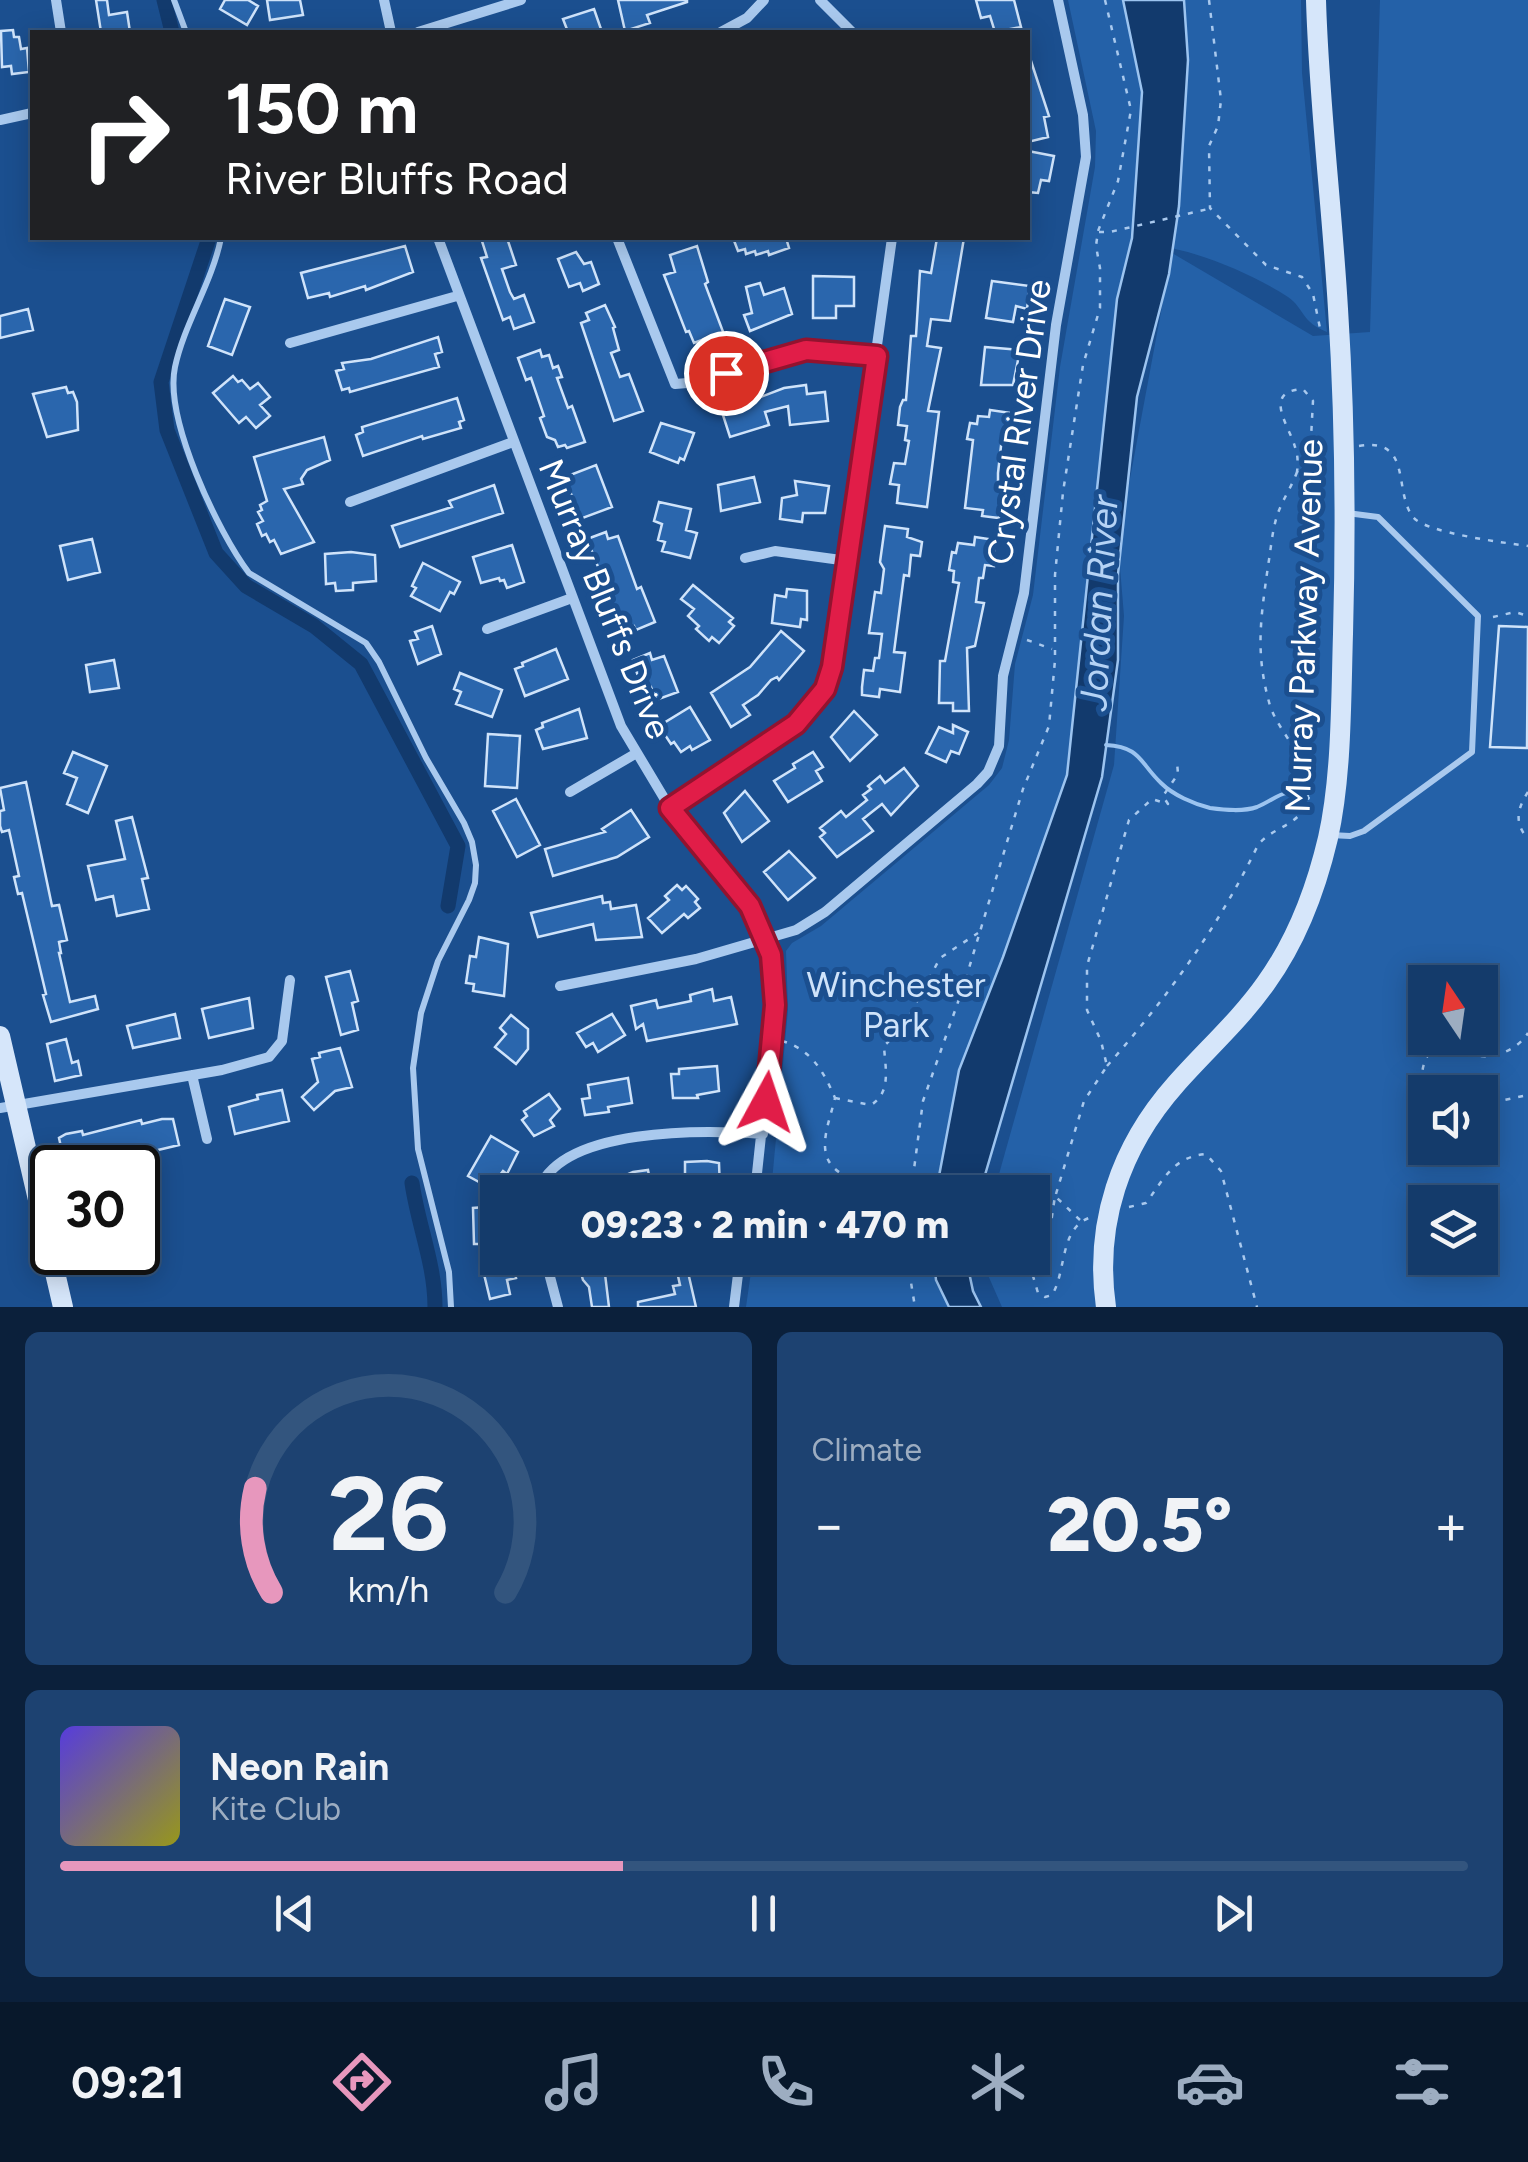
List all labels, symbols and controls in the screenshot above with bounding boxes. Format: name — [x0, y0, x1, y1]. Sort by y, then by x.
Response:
text: 150 m — [225, 66, 418, 151]
icon: right — [60, 70, 190, 200]
text: River Bluffs Road — [225, 151, 569, 205]
street label: Crystal River Drive — [978, 277, 1060, 567]
pin — [684, 331, 769, 416]
icon: arrive — [699, 346, 754, 401]
street label: Murray Parkway Avenue — [1276, 438, 1332, 814]
street label: Murray Bluffs Drive — [530, 453, 680, 745]
water label: Jordan River — [1070, 493, 1128, 713]
park label: Winchester Park — [806, 964, 986, 1046]
north arrow — [1408, 965, 1498, 1055]
map controls — [1408, 965, 1498, 1275]
position arrow — [714, 1050, 818, 1154]
button: sound — [1408, 1075, 1498, 1165]
speed limit sign: 30 — [30, 1145, 160, 1275]
button: layers — [1408, 1185, 1498, 1275]
text: 09:23 · 2 min · 470 m — [581, 1202, 949, 1248]
text: Climate — [812, 1431, 922, 1469]
text: 26 — [328, 1451, 449, 1576]
text: 20.5° — [1047, 1480, 1233, 1570]
text: − — [812, 1492, 846, 1558]
text: + — [1434, 1492, 1468, 1558]
text: km/h — [347, 1568, 429, 1611]
text: Neon Rain — [210, 1744, 389, 1790]
text: Kite Club — [210, 1790, 341, 1828]
icon: previous — [267, 1886, 322, 1941]
icon: pause — [736, 1886, 791, 1941]
icon: next — [1206, 1886, 1261, 1941]
icon: directions — [327, 2047, 397, 2117]
icon: music — [539, 2047, 609, 2117]
icon: phone — [751, 2047, 821, 2117]
icon: climate — [963, 2047, 1033, 2117]
icon: car — [1175, 2047, 1245, 2117]
icon: filters — [1387, 2047, 1457, 2117]
text: 09:21 — [71, 2055, 185, 2109]

